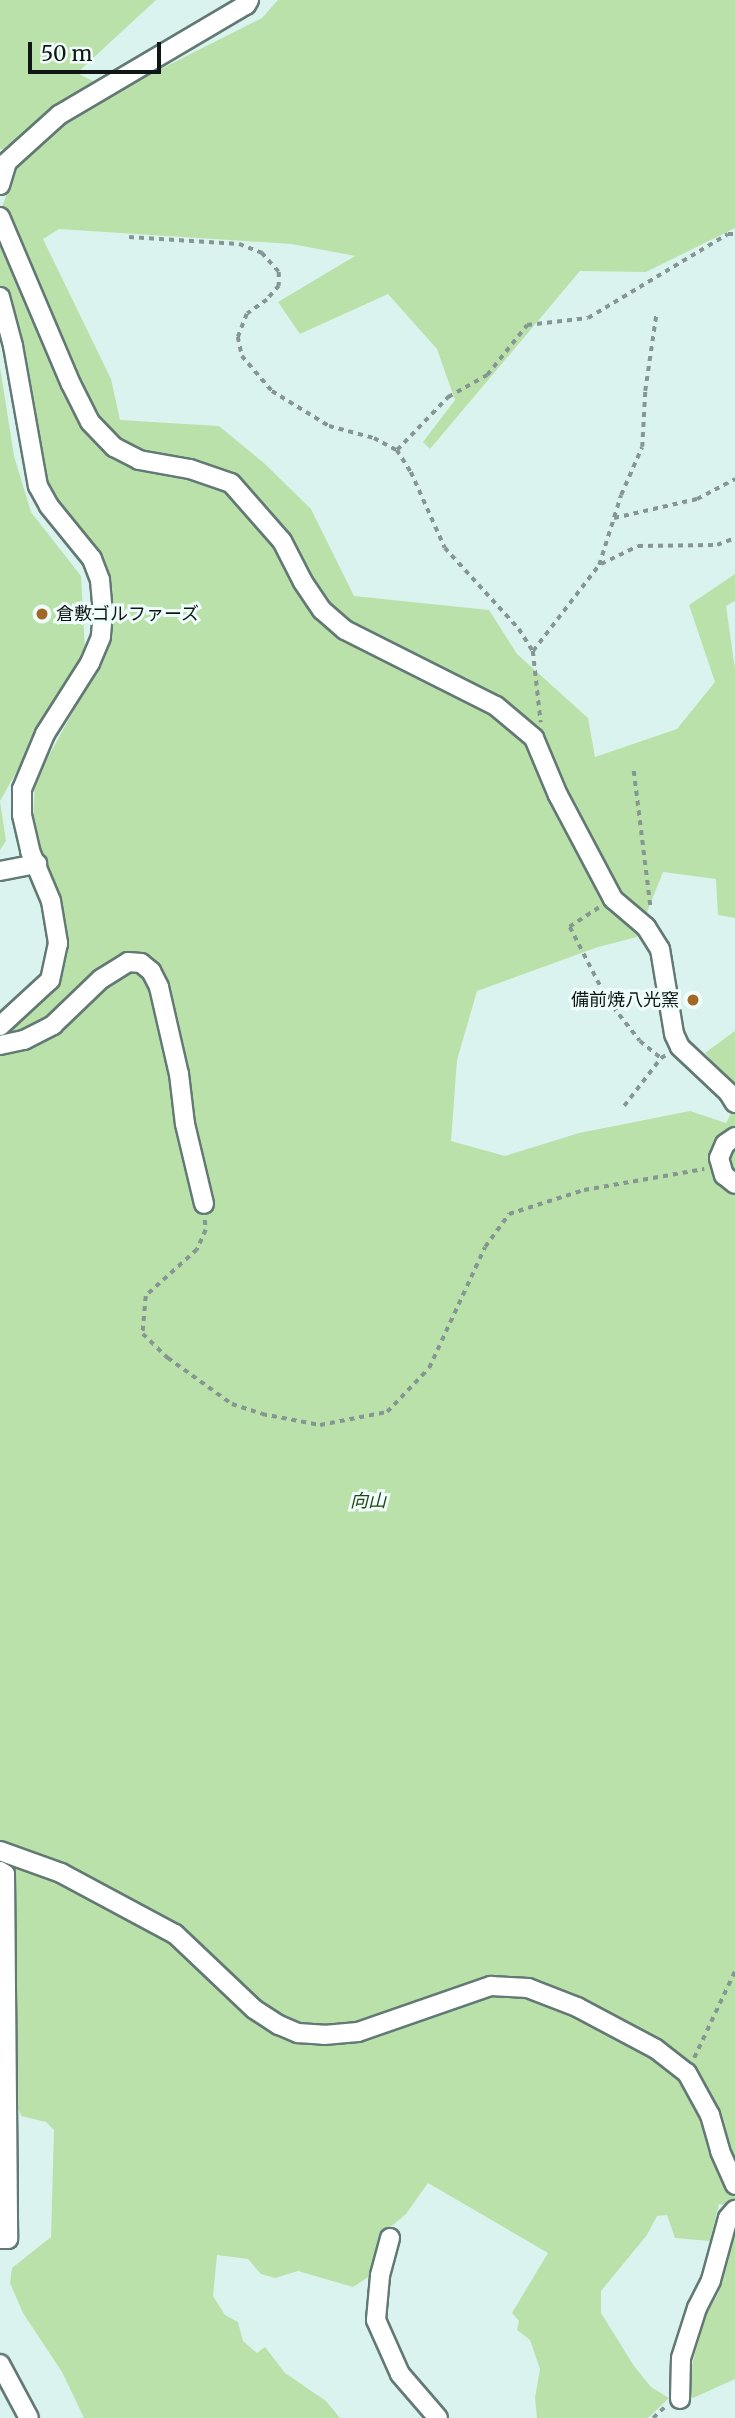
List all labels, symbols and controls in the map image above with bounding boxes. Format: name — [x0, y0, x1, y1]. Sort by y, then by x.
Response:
scale bar — [32, 28, 164, 72]
text: 50 m — [41, 40, 92, 67]
place label: 倉敷ゴルファーズ — [56, 603, 200, 625]
marker: 倉敷ゴルファーズ — [34, 606, 50, 622]
place label: 備前焼八光窯 — [571, 989, 679, 1011]
marker: 備前焼八光窯 — [685, 992, 701, 1008]
park label: 向山 — [350, 1490, 386, 1512]

